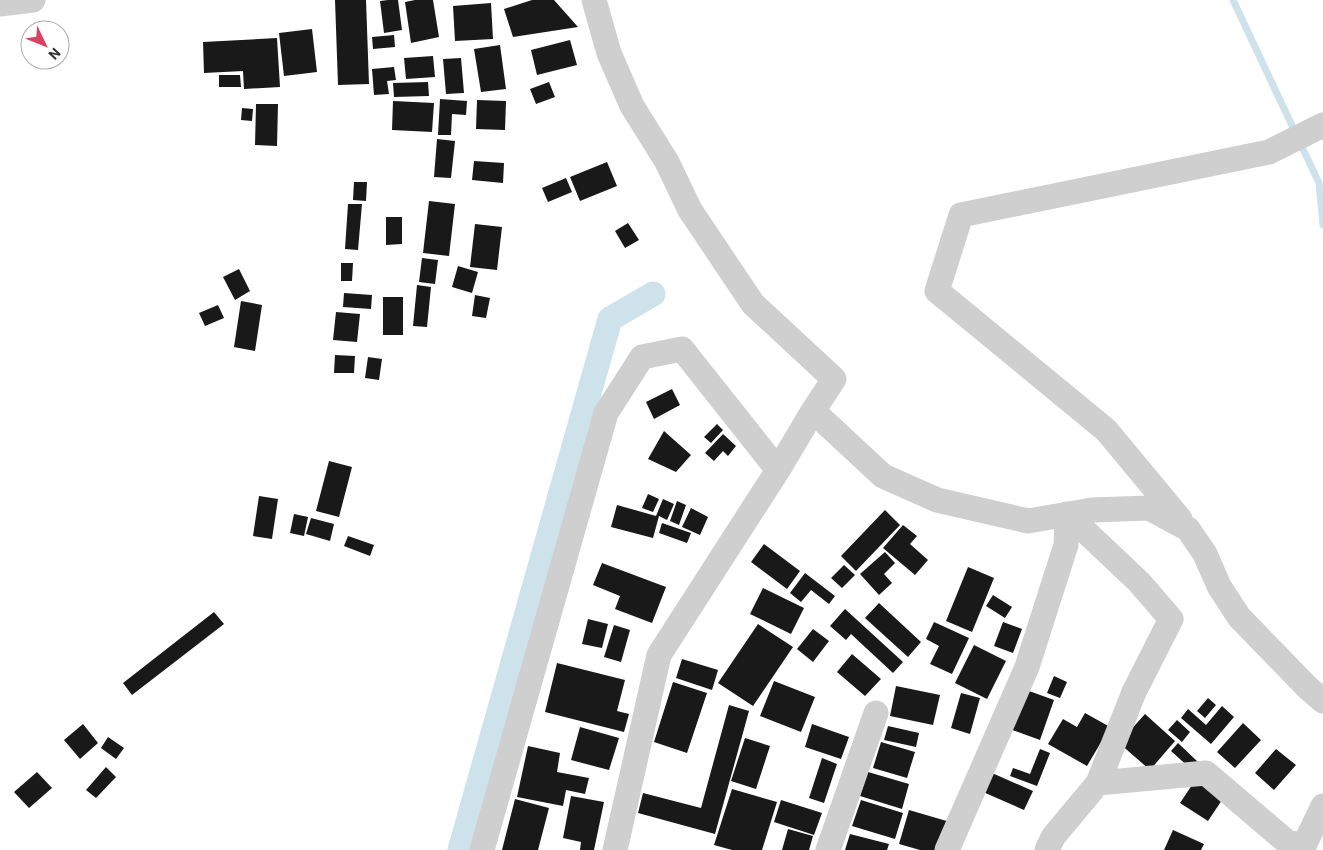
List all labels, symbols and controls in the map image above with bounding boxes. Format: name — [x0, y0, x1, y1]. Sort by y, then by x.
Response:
north arrow — [20, 20, 70, 70]
text: N — [45, 45, 64, 63]

